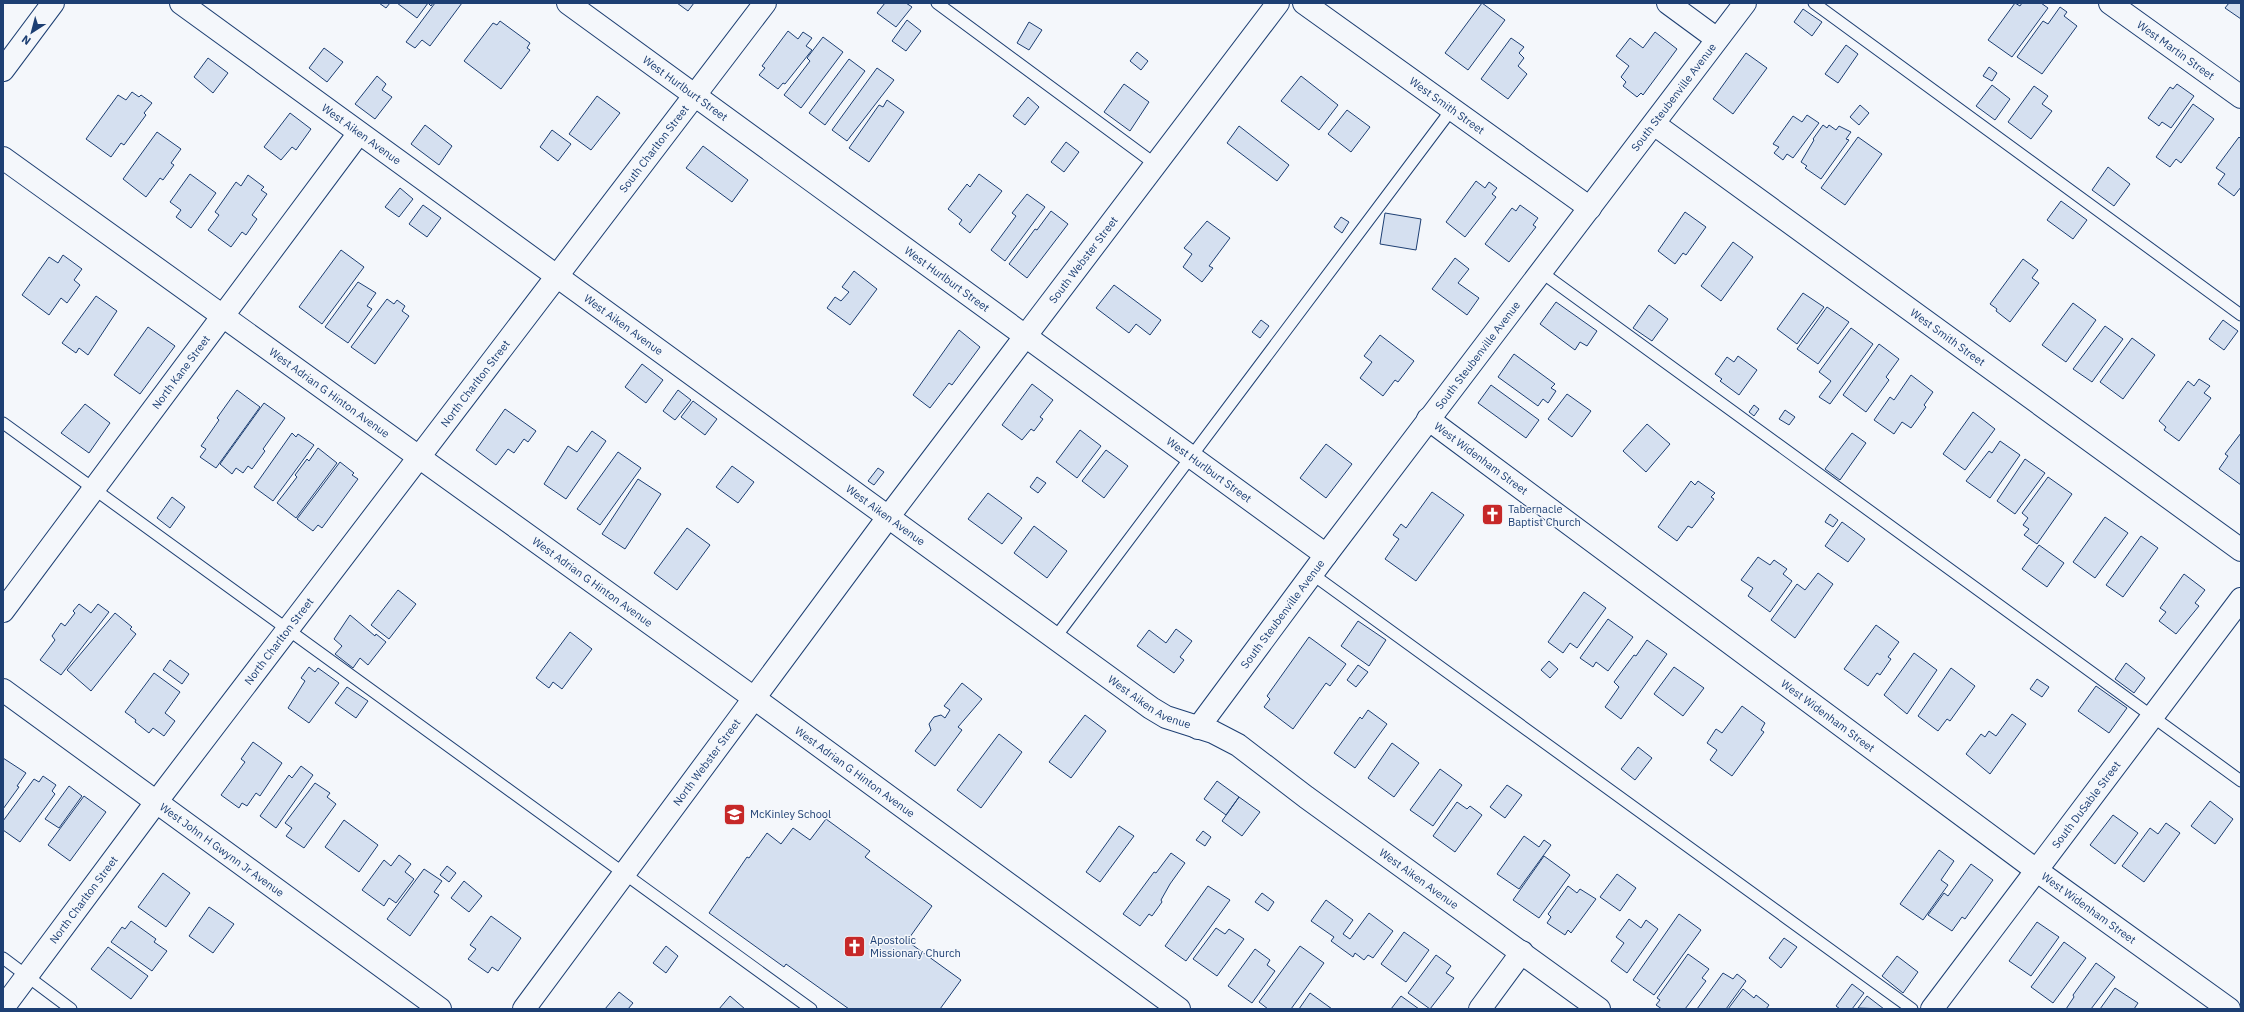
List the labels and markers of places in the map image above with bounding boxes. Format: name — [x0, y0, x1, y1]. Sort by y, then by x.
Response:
church icon: Tabernacle Baptist Church — [1479, 502, 1505, 528]
place label: Tabernacle Baptist Church — [1508, 502, 1581, 529]
school or university icon: McKinley School — [722, 801, 748, 827]
place label: McKinley School — [750, 807, 831, 821]
church icon: Apostolic Missionary Church — [841, 933, 867, 959]
place label: Apostolic Missionary Church — [870, 933, 961, 960]

